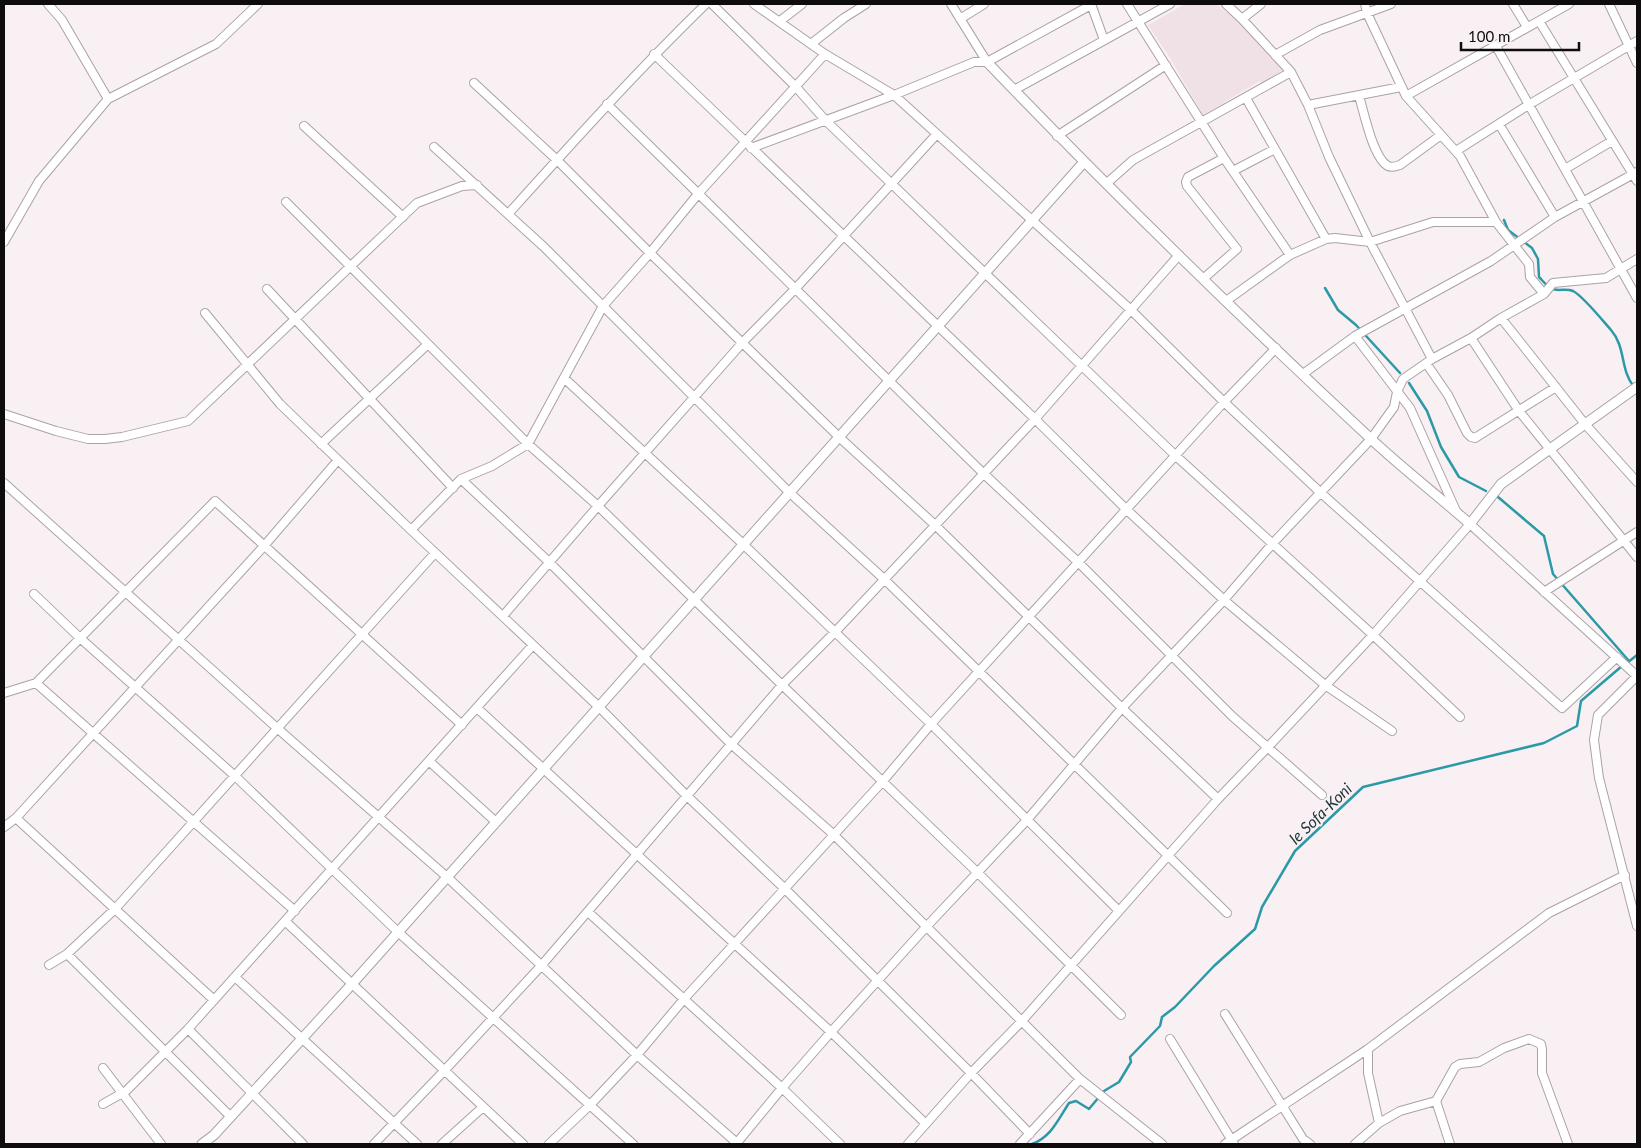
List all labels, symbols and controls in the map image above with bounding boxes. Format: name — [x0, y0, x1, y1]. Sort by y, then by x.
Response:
scale bar — [1461, 20, 1578, 52]
text: 100 m — [1468, 27, 1510, 45]
water label: le Sofa-Koni — [1285, 778, 1355, 847]

